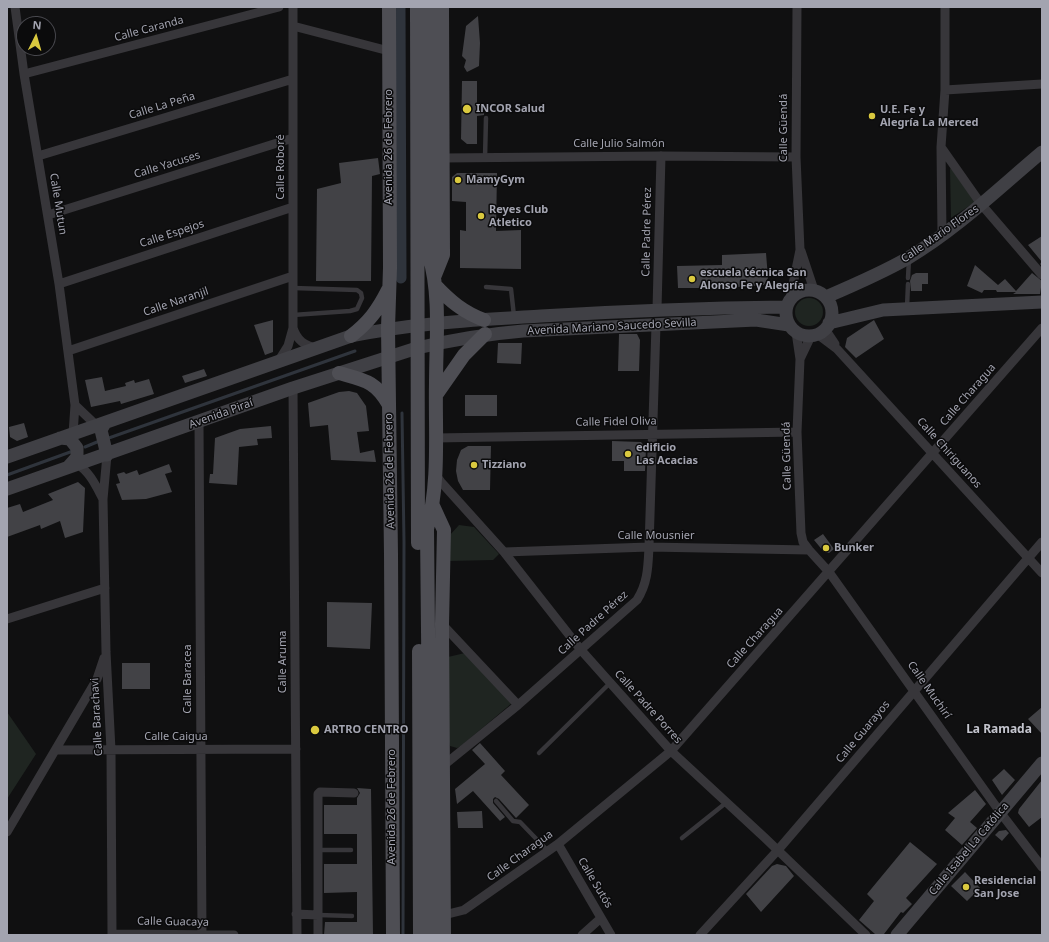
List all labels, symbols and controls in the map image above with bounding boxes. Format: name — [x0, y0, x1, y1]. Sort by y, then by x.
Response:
street label: Calle Caranda — [113, 13, 185, 45]
north arrow — [16, 16, 56, 56]
text: N — [32, 17, 42, 32]
street label: Avenida 26 de Febrero — [382, 89, 396, 205]
street label: Calle La Peña — [127, 90, 197, 122]
street label: Calle Güendá — [777, 94, 791, 162]
place label: INCOR Salud — [476, 102, 545, 116]
marker: INCOR Salud — [461, 103, 473, 115]
place label: U.E. Fe y Alegría La Merced — [880, 103, 978, 129]
marker: U.E. Fe y Alegría La Merced — [867, 111, 877, 121]
street label: Calle Roboré — [274, 134, 288, 200]
street label: Calle Julio Salmón — [573, 137, 665, 151]
street label: Calle Yacuses — [132, 149, 202, 181]
street label: Calle Mutun — [47, 172, 69, 236]
place label: MamyGym — [466, 173, 525, 187]
marker: MamyGym — [453, 175, 463, 185]
street label: Calle Padre Pérez — [640, 187, 654, 277]
street label: Calle Mario Flores — [899, 202, 981, 266]
place label: Reyes Club Atletico — [489, 203, 548, 229]
marker: Reyes Club Atletico — [476, 211, 486, 221]
street label: Calle Espejos — [138, 217, 206, 251]
place label: escuela técnica San Alonso Fe y Alegría — [700, 266, 807, 292]
marker: escuela técnica San Alonso Fe y Alegría — [687, 274, 697, 284]
street label: Calle Naranjil — [142, 285, 210, 319]
street label: Avenida Mariano Saucedo Sevilla — [527, 316, 697, 338]
street label: Calle Charagua — [937, 361, 999, 429]
street label: Avenida Piraí — [187, 396, 255, 432]
street label: Avenida 26 de Febrero — [382, 413, 398, 529]
street label: Calle Fidel Oliva — [575, 415, 657, 429]
street label: Calle Chiriguanos — [914, 415, 984, 491]
street label: Calle Güendá — [780, 422, 794, 490]
place label: edificio Las Acacias — [636, 441, 698, 467]
marker: edificio Las Acacias — [623, 449, 633, 459]
place label: Tizziano — [482, 458, 526, 472]
marker: Tizziano — [469, 460, 479, 470]
street label: Calle Mousnier — [618, 529, 694, 543]
place label: Bunker — [834, 541, 874, 555]
marker: Bunker — [821, 543, 831, 553]
street label: Calle Padre Pérez — [555, 588, 631, 658]
street label: Calle Charagua — [724, 605, 786, 671]
street label: Calle Aruma — [276, 631, 290, 693]
street label: Calle Baracea — [181, 644, 195, 714]
street label: Calle Muchirí — [904, 659, 954, 721]
street label: Calle Padre Porres — [611, 667, 685, 747]
street label: Calle Barachavi — [88, 678, 106, 756]
street label: Calle Guarayos — [833, 698, 893, 766]
place label: ARTRO CENTRO — [324, 723, 408, 737]
district label: La Ramada — [966, 723, 1032, 737]
marker: ARTRO CENTRO — [309, 724, 321, 736]
street label: Calle Caigua — [144, 730, 208, 744]
street label: Avenida 26 de Febrero — [385, 749, 399, 865]
street label: Calle Isabel La Católica — [926, 800, 1012, 898]
street label: Calle Charagua — [485, 828, 555, 884]
street label: Calle Sutós — [575, 855, 615, 911]
place label: Residencial San Jose — [974, 874, 1036, 900]
marker: Residencial San Jose — [961, 882, 971, 892]
street label: Calle Guacaya — [137, 915, 209, 929]

